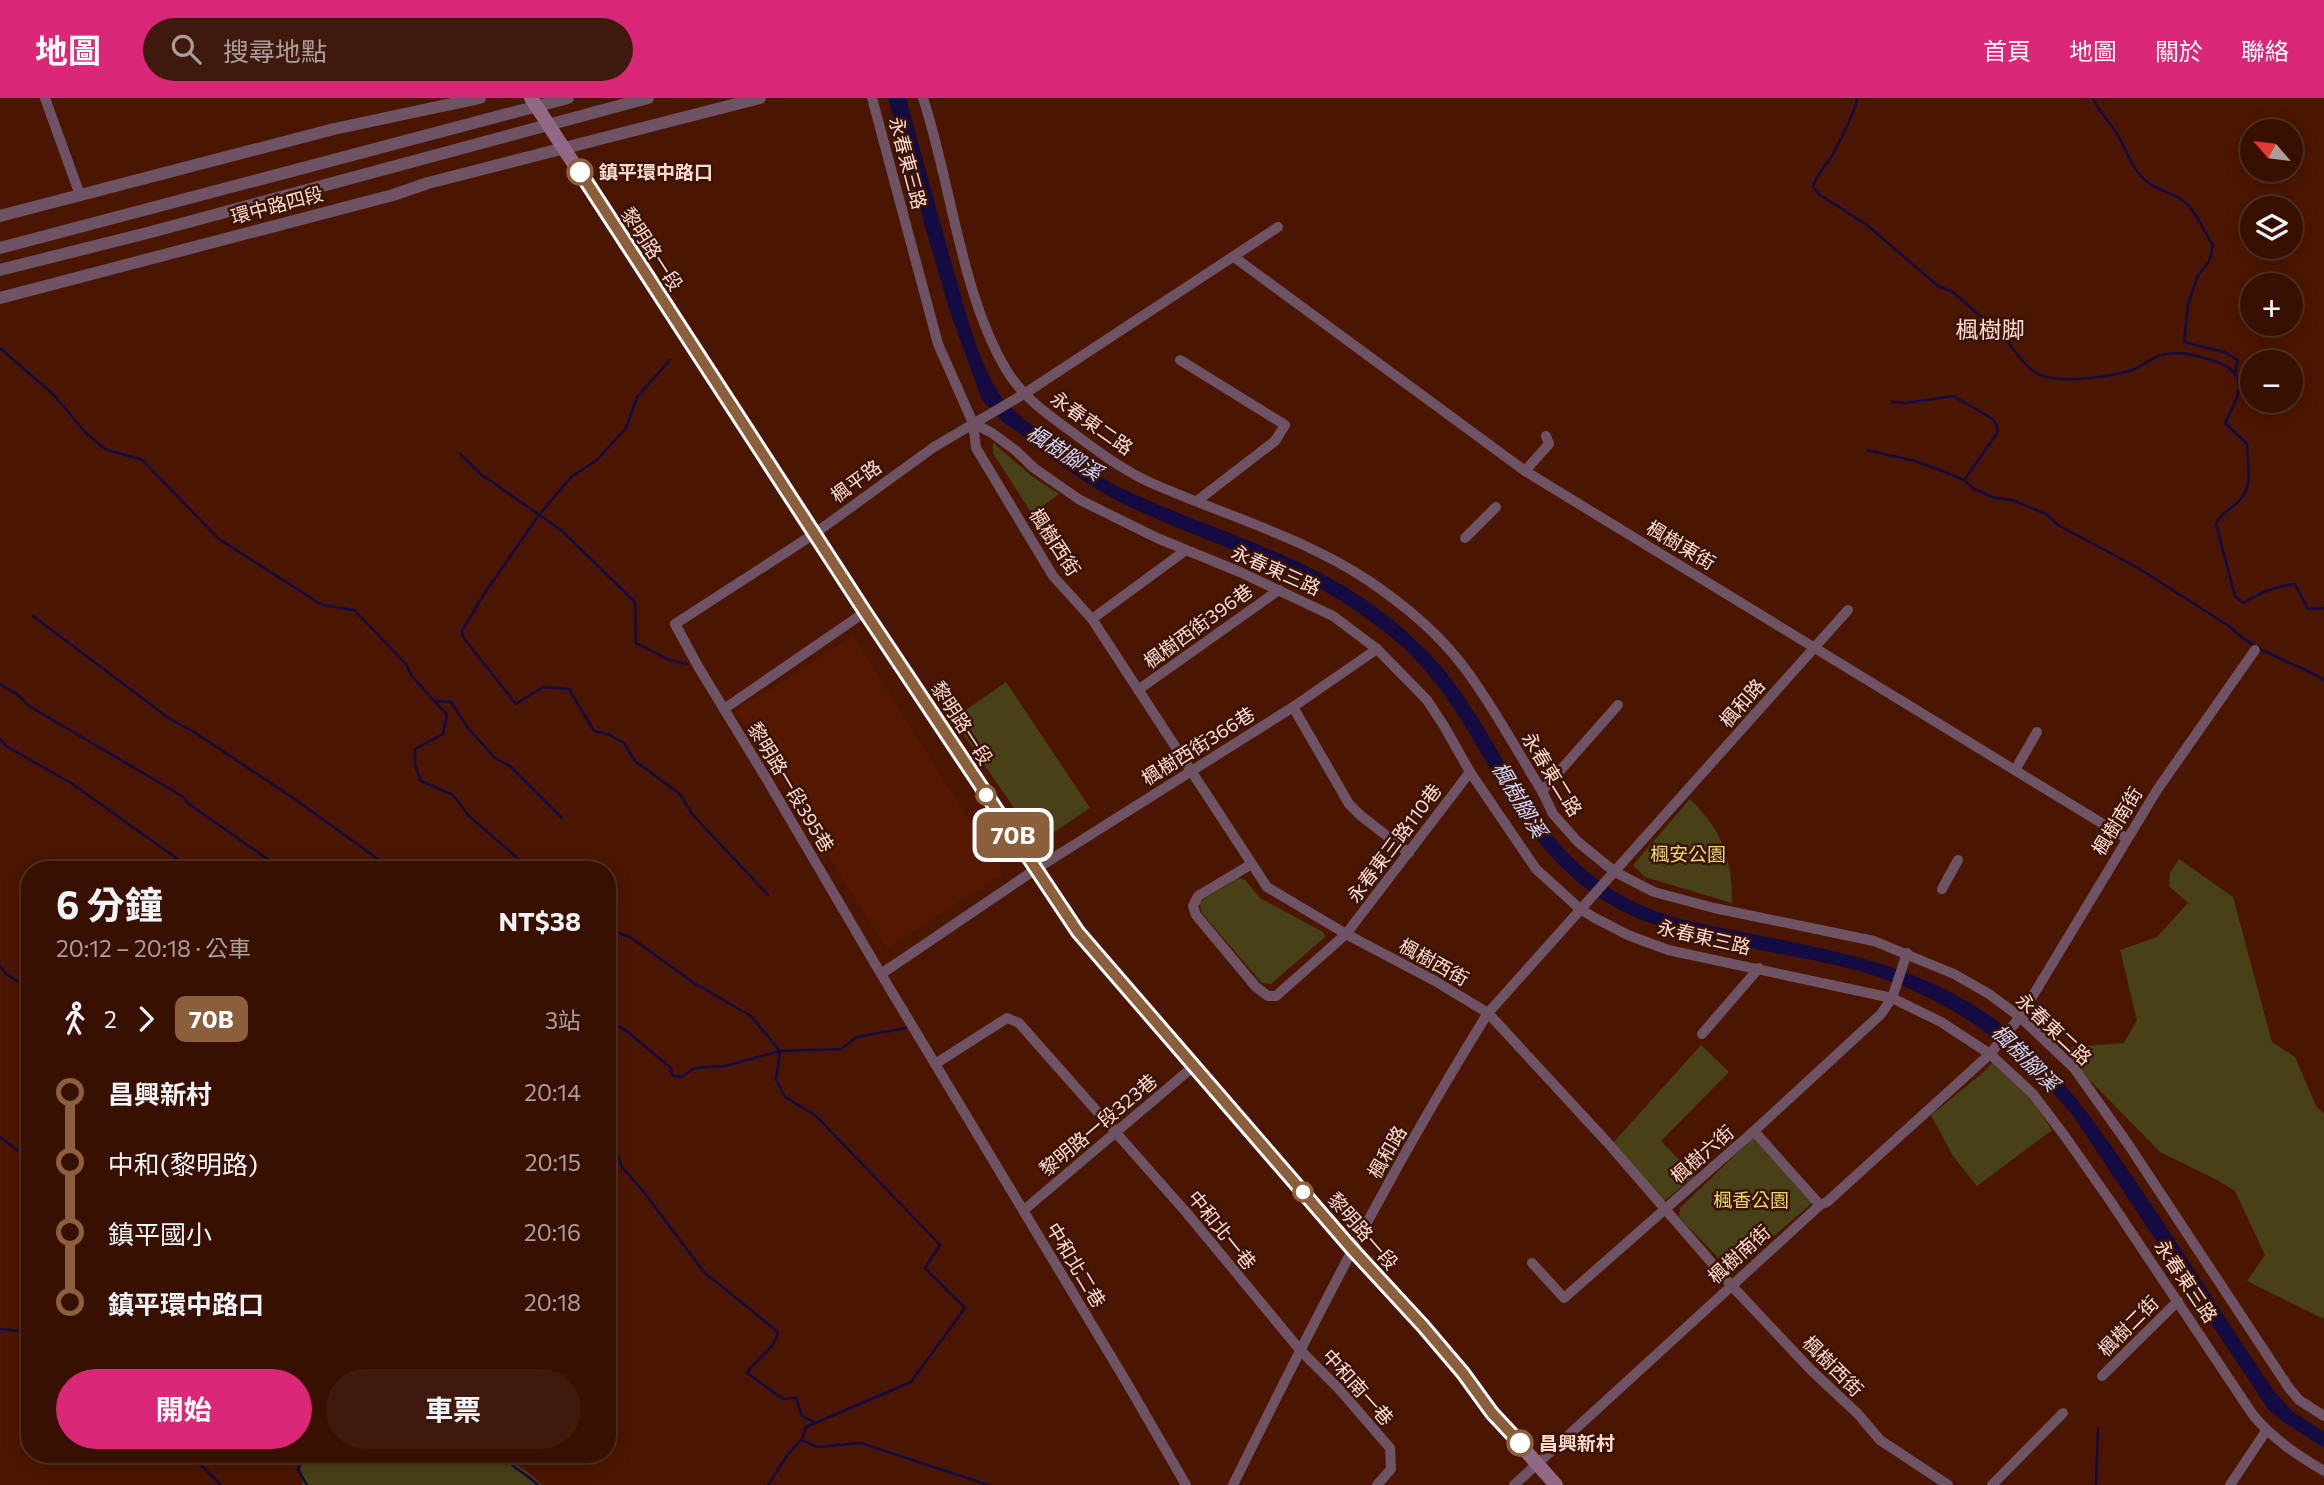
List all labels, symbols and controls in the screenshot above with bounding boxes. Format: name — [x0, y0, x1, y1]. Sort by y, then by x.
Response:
search box — [143, 18, 633, 81]
text: 地圖 — [35, 29, 101, 70]
icon: search — [167, 30, 205, 68]
text: 搜尋地點 — [223, 35, 327, 66]
text: 首頁 — [1983, 36, 2031, 65]
text: 地圖 — [2069, 36, 2117, 65]
text: 關於 — [2155, 36, 2203, 65]
text: 聯絡 — [2241, 36, 2289, 65]
street label: 永春東三路 — [885, 114, 932, 212]
north arrow — [2240, 119, 2303, 182]
map controls — [2240, 119, 2303, 413]
marker: 鎮平環中路口 — [567, 159, 593, 185]
place label: 鎮平環中路口 — [599, 160, 713, 183]
street label: 環中路四段 — [228, 181, 326, 228]
button: layers — [2240, 196, 2303, 259]
street label: 黎明路一段 — [617, 203, 688, 295]
button: + — [2240, 273, 2303, 336]
district label: 楓樹脚 — [1956, 315, 2025, 343]
button: − — [2240, 350, 2303, 413]
street label: 永春東二路 — [1047, 386, 1138, 459]
water label: 楓樹腳溪 — [1023, 419, 1110, 486]
street label: 楓平路 — [826, 455, 886, 507]
street label: 楓樹西街 — [1025, 504, 1086, 580]
street label: 楓樹東街 — [1643, 515, 1720, 574]
street label: 永春東三路 — [1228, 540, 1324, 599]
street label: 楓樹西街396巷 — [1139, 578, 1257, 673]
street label: 楓和路 — [1714, 674, 1769, 732]
street label: 黎明路一段 — [927, 677, 998, 769]
street label: 楓樹西街366巷 — [1137, 702, 1258, 789]
street label: 黎明路一段395巷 — [744, 718, 839, 856]
street label: 永春東二路 — [1517, 727, 1587, 820]
water label: 楓樹腳溪 — [1488, 757, 1554, 844]
street label: 永春東三路110巷 — [1341, 779, 1446, 907]
street label: 楓樹南街 — [2087, 782, 2146, 859]
unlabelled marker — [976, 785, 996, 805]
line badge: 70B — [973, 812, 1053, 858]
text: 70B — [991, 820, 1035, 849]
park label: 楓安公園 — [1650, 842, 1726, 865]
text: 6 分鐘 — [56, 880, 163, 927]
text: NT$38 — [499, 905, 581, 936]
street label: 永春東三路 — [1655, 915, 1753, 958]
street label: 楓樹西街 — [1395, 933, 1473, 990]
text: 20:12 – 20:18 · 公車 — [56, 934, 251, 962]
street label: 永春東二路 — [2012, 988, 2097, 1069]
icon: walk — [56, 1000, 94, 1038]
icon: forward — [127, 1000, 165, 1038]
text: 70B — [189, 1004, 234, 1033]
text: 2 — [104, 1005, 117, 1033]
text: 3站 — [545, 1006, 581, 1034]
water label: 楓樹腳溪 — [1988, 1018, 2067, 1098]
street label: 黎明路一段323巷 — [1034, 1069, 1161, 1180]
text: 昌興新村 — [108, 1078, 212, 1109]
text: 20:14 — [524, 1078, 581, 1106]
street label: 楓樹六街 — [1665, 1120, 1738, 1187]
street label: 楓和路 — [1362, 1121, 1411, 1182]
text: 中和(黎明路) — [108, 1148, 258, 1179]
text: 20:15 — [525, 1148, 581, 1176]
unlabelled marker — [1293, 1182, 1313, 1202]
street label: 中和北一巷 — [1184, 1186, 1261, 1274]
street label: 黎明路一段 — [1324, 1187, 1403, 1274]
park label: 楓香公園 — [1713, 1188, 1789, 1211]
text: 鎮平國小 — [108, 1218, 212, 1249]
text: 20:16 — [524, 1218, 581, 1246]
street label: 中和北二巷 — [1042, 1218, 1111, 1311]
street label: 楓樹南街 — [1703, 1220, 1775, 1288]
street label: 永春東三路 — [2150, 1235, 2223, 1327]
text: 鎮平環中路口 — [108, 1288, 264, 1319]
text: 20:18 — [524, 1288, 581, 1316]
street label: 楓樹二街 — [2093, 1291, 2163, 1361]
street label: 楓樹西街 — [1798, 1331, 1868, 1401]
street label: 中和南一巷 — [1318, 1344, 1399, 1430]
button: 開始 — [56, 1369, 312, 1449]
button: 車票 — [326, 1369, 581, 1449]
marker: 昌興新村 — [1507, 1430, 1533, 1456]
place label: 昌興新村 — [1539, 1431, 1615, 1454]

